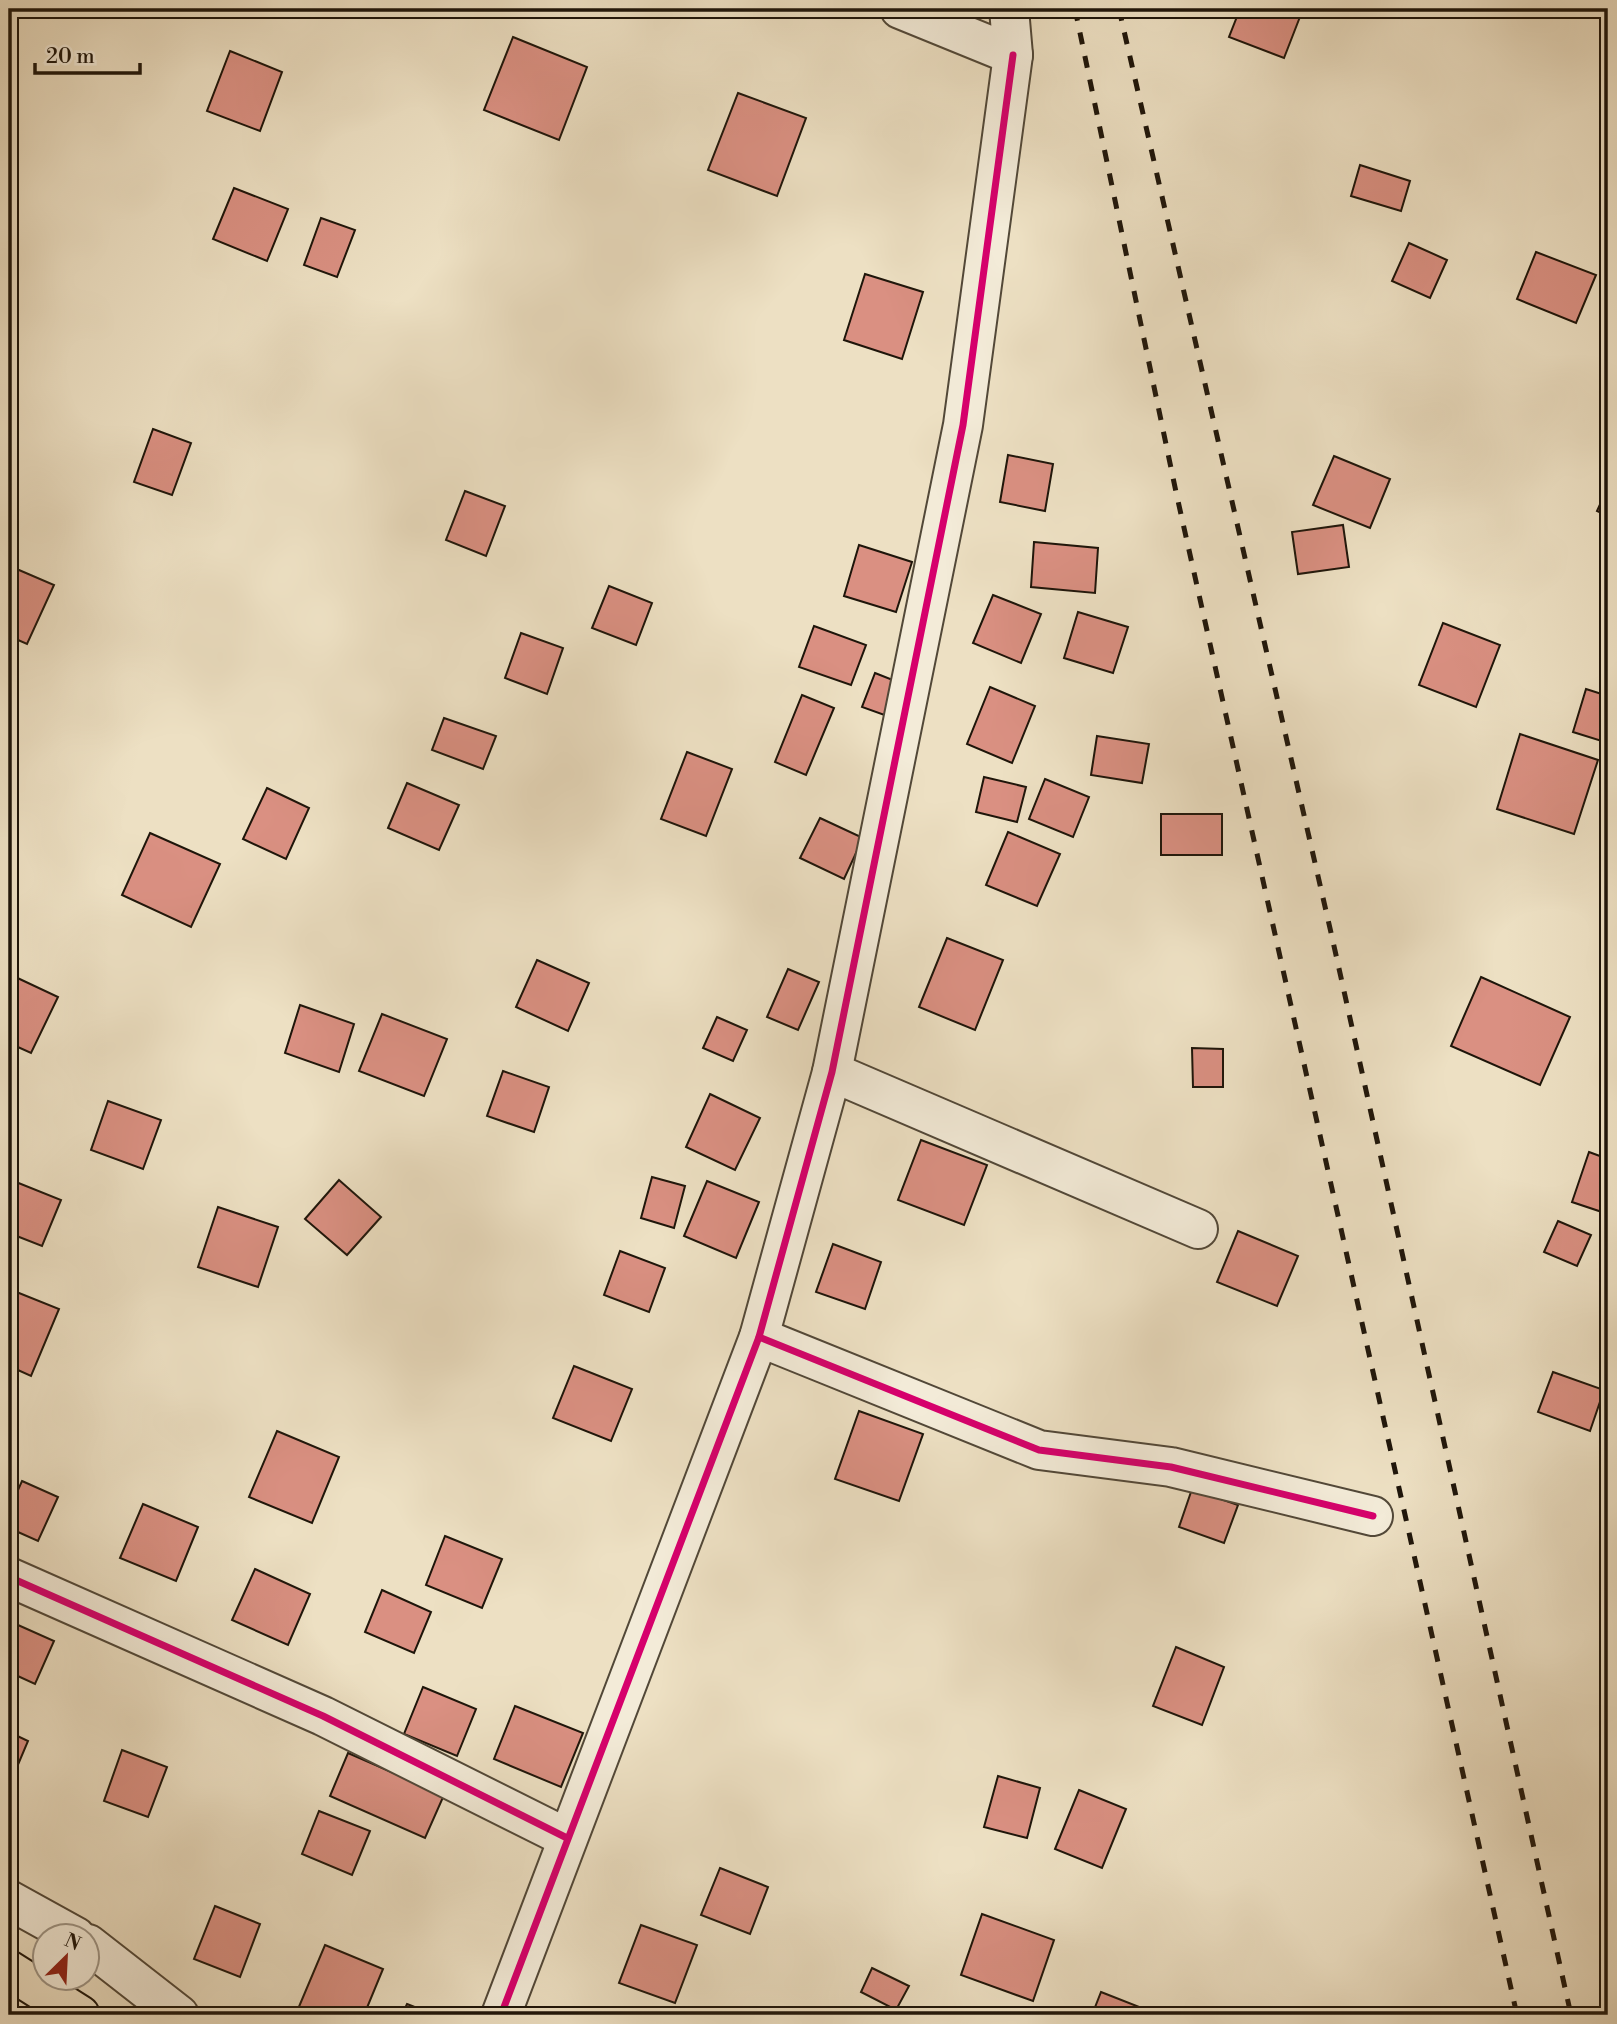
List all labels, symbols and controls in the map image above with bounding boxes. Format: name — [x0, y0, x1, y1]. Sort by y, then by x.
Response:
scale bar — [35, 32, 140, 76]
text: 20 m — [46, 44, 95, 70]
north arrow — [32, 1923, 102, 1993]
text: N — [61, 1928, 84, 1956]

